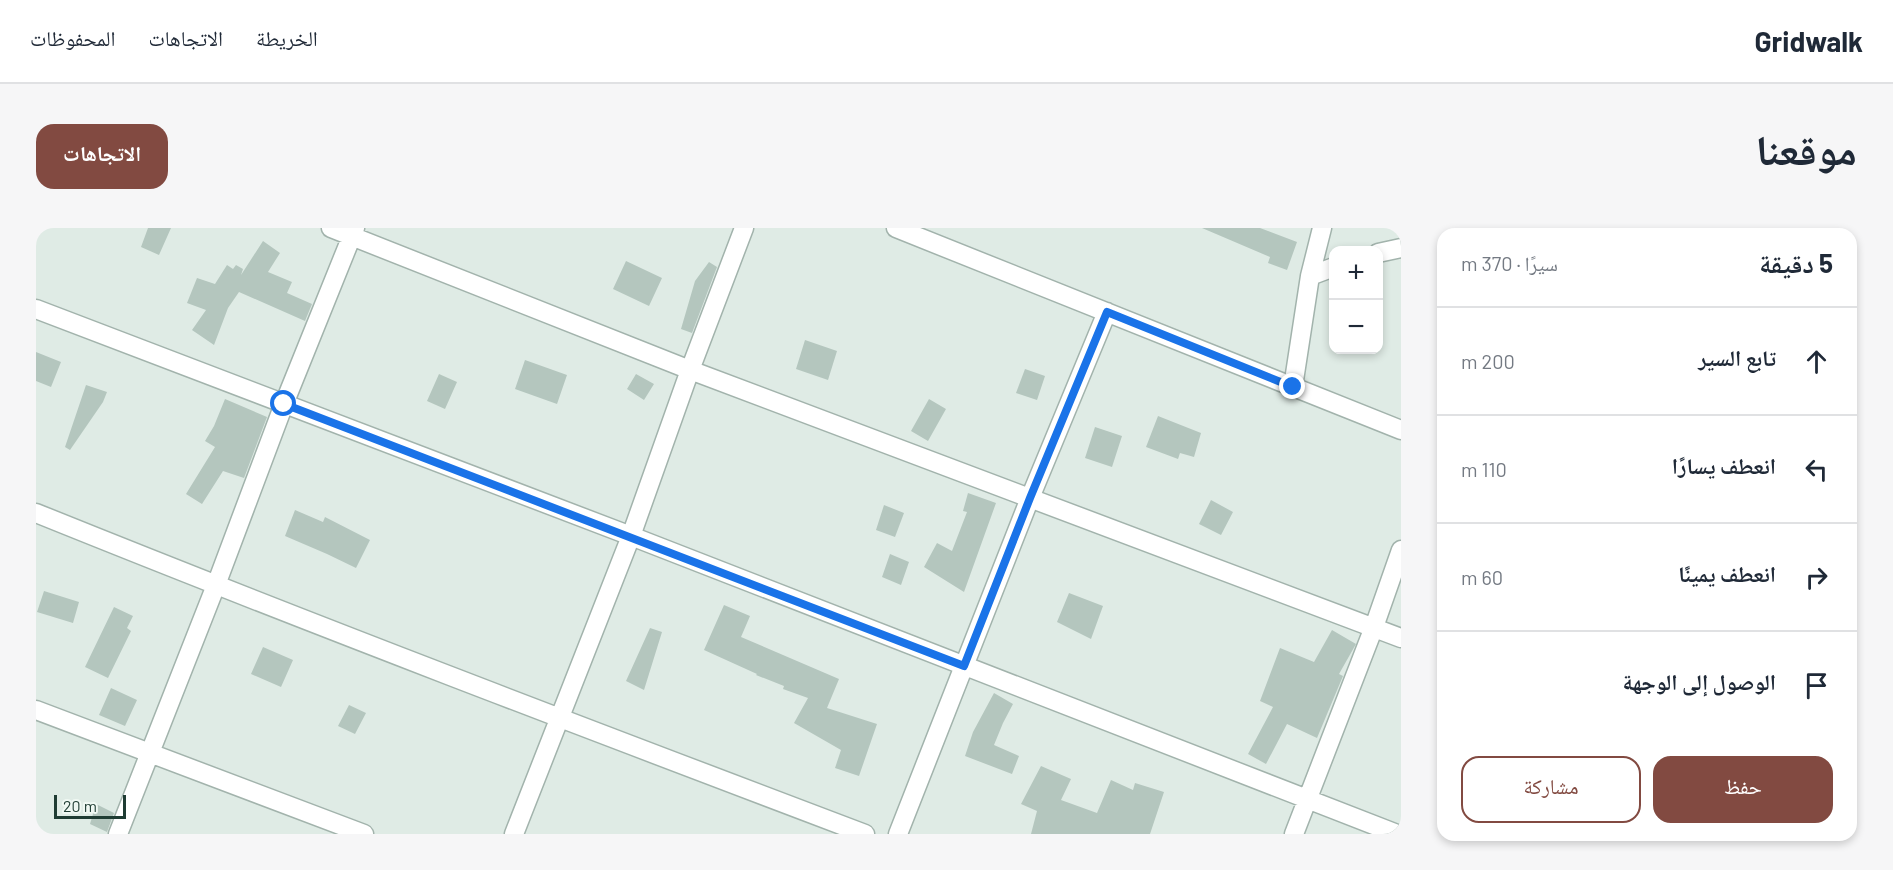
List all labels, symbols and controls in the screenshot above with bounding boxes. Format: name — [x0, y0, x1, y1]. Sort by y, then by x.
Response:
text: Gridwalk — [1754, 24, 1863, 58]
text: المحفوظات — [30, 25, 115, 50]
text: الاتجاهات — [148, 25, 223, 50]
text: الخريطة — [256, 25, 318, 50]
text: موقعنا — [1756, 123, 1857, 173]
button: الاتجاهات — [36, 124, 168, 189]
map controls — [1329, 246, 1383, 354]
button: + — [1329, 246, 1383, 300]
text: 5 دقيقة — [1759, 247, 1833, 278]
text: سيرًا · 370 m — [1461, 251, 1558, 275]
button: − — [1329, 300, 1383, 354]
text: تابع السير — [1698, 344, 1776, 370]
icon: ahead — [1800, 345, 1833, 378]
text: 200 m — [1461, 349, 1515, 373]
route end — [1279, 373, 1305, 399]
route start — [270, 390, 296, 416]
text: انعطف يسارًا — [1672, 452, 1776, 478]
icon: left — [1800, 453, 1833, 486]
text: 110 m — [1461, 457, 1507, 481]
text: انعطف يمينًا — [1678, 560, 1776, 586]
icon: right — [1800, 561, 1833, 594]
text: 60 m — [1461, 565, 1503, 589]
text: الوصول إلى الوجهة — [1623, 668, 1776, 694]
icon: arrive — [1800, 669, 1833, 702]
button: مشاركة — [1461, 756, 1641, 823]
button: حفظ — [1653, 756, 1833, 823]
scale bar — [54, 792, 126, 820]
text: 20 m — [63, 796, 97, 815]

